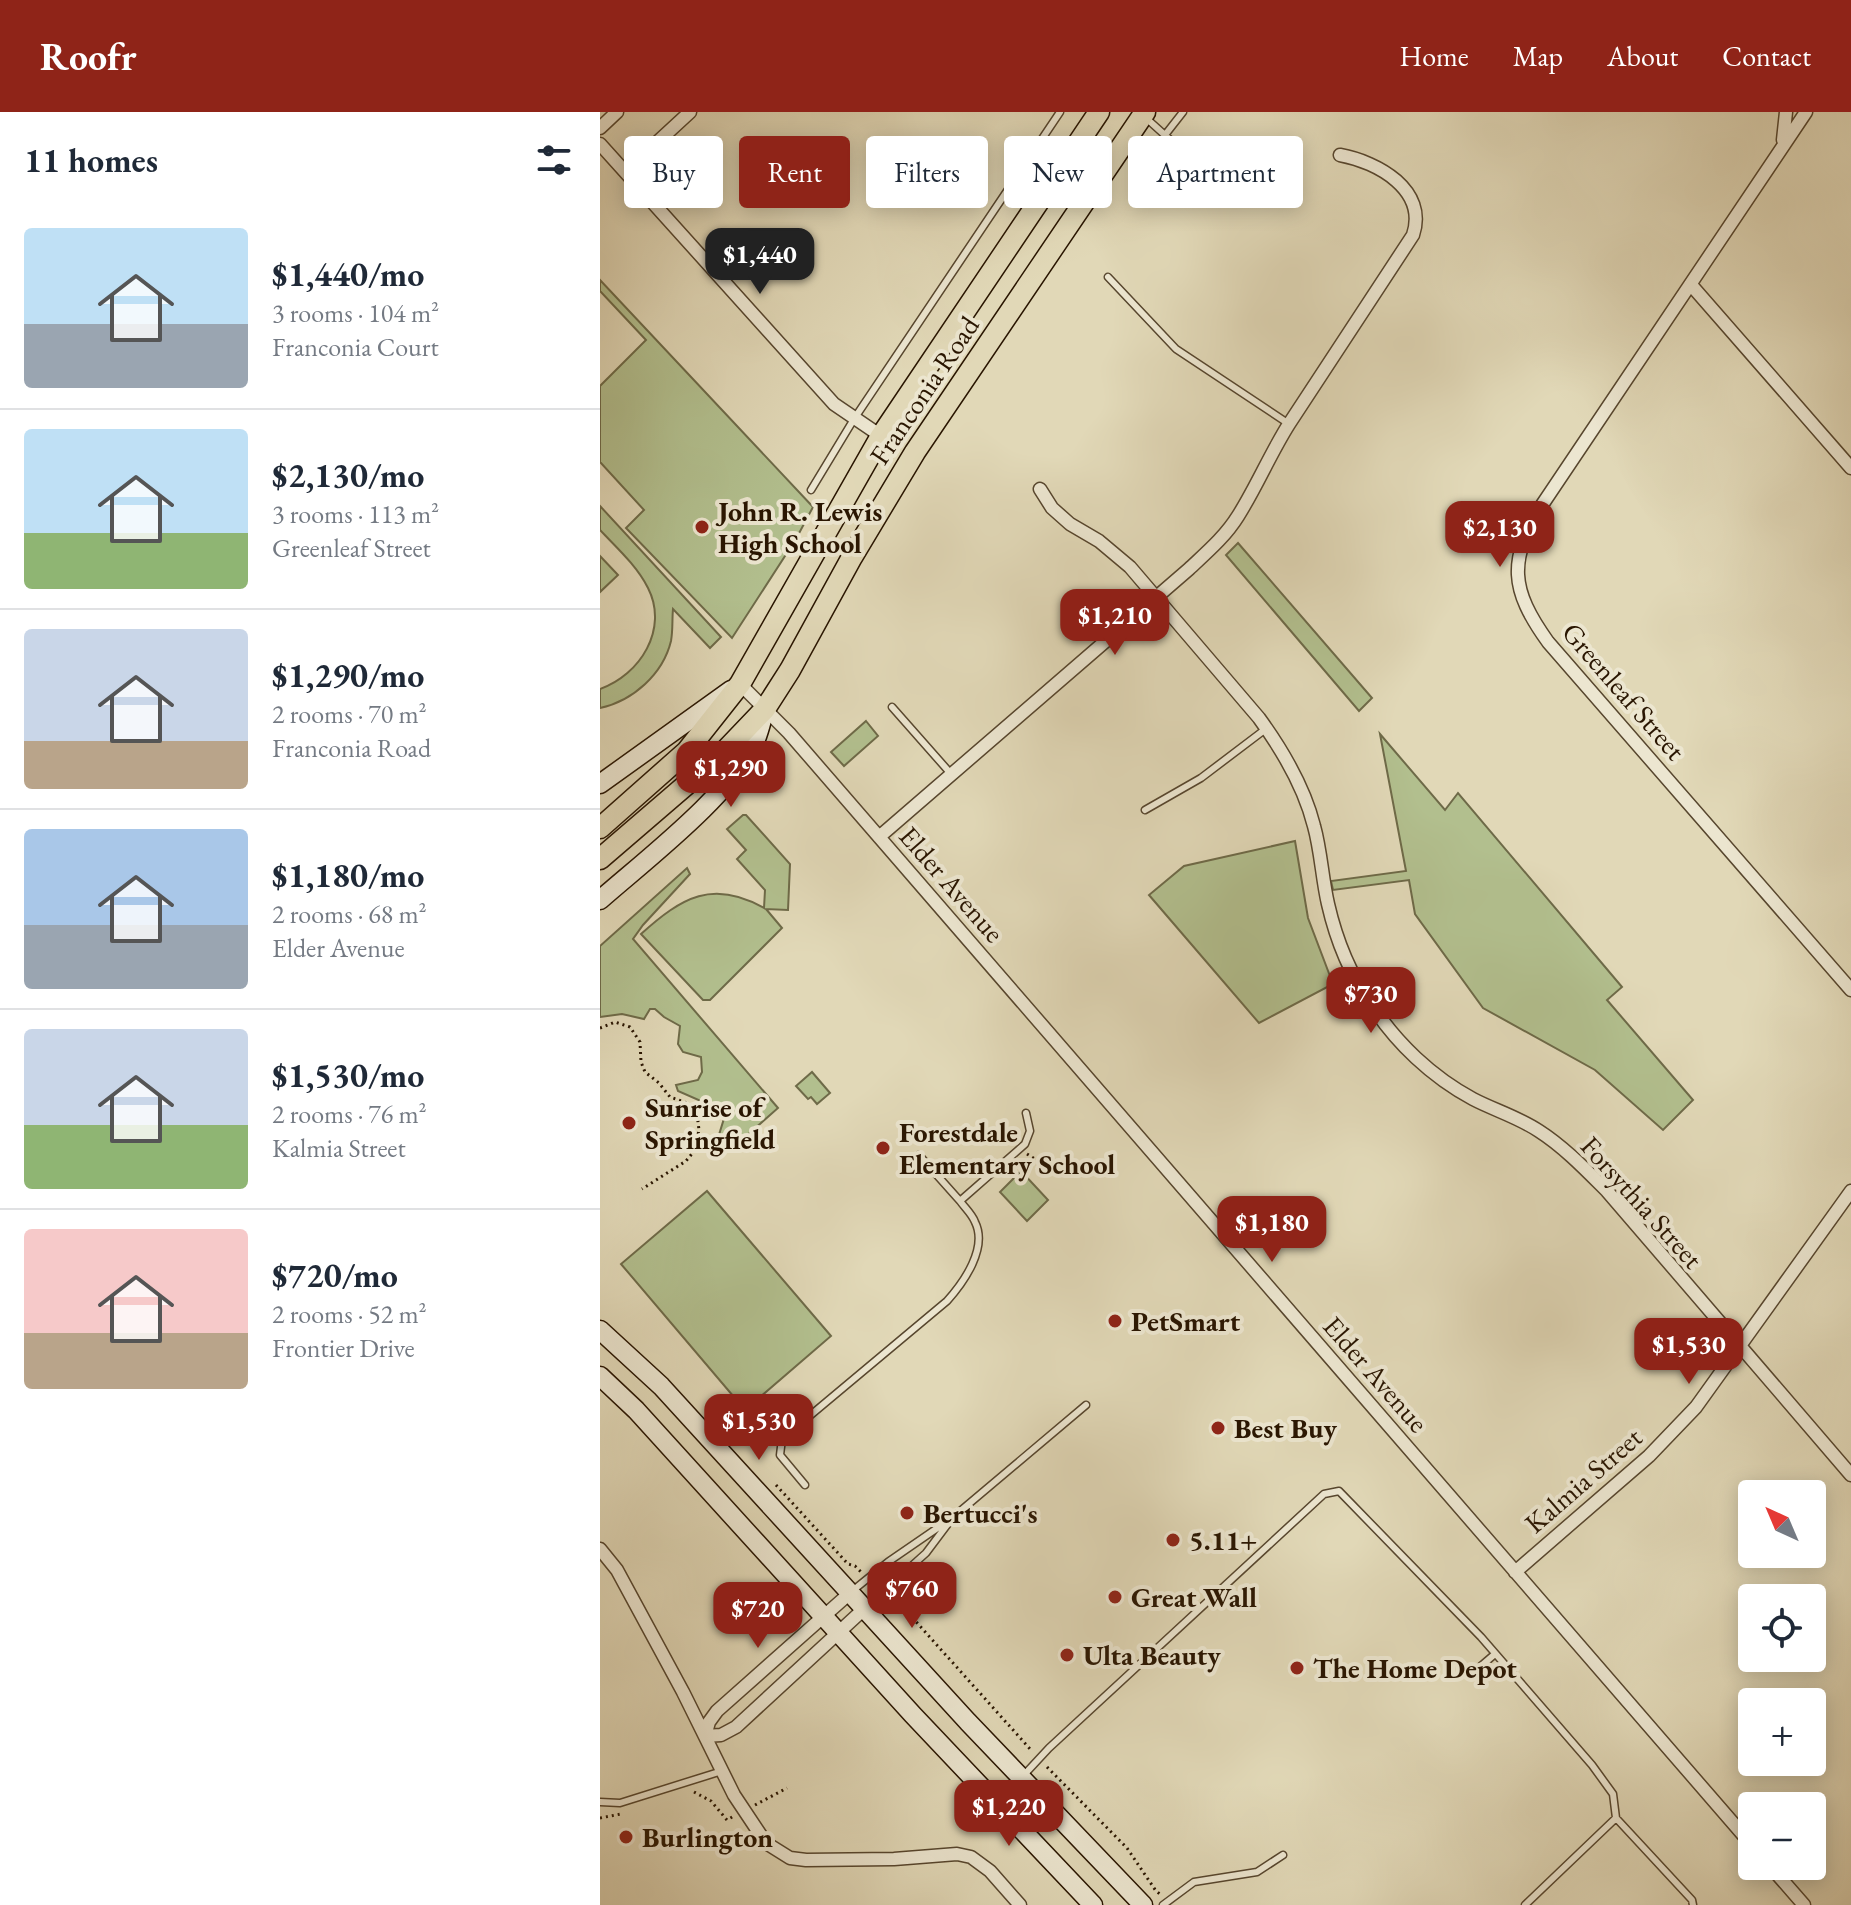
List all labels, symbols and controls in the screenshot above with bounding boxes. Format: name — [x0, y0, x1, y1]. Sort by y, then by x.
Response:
text: Roofr — [40, 32, 137, 81]
text: Home — [1399, 38, 1469, 74]
text: Map — [1513, 38, 1563, 74]
text: About — [1607, 38, 1678, 74]
text: Contact — [1722, 38, 1811, 74]
chip: Buy — [624, 136, 723, 208]
chip: Rent — [739, 136, 850, 208]
chip: Filters — [866, 136, 988, 208]
chip: New — [1004, 136, 1112, 208]
chip: Apartment — [1128, 136, 1303, 208]
text: 11 homes — [24, 138, 158, 182]
icon: filters — [532, 138, 576, 182]
pin: $1,440 — [695, 228, 825, 296]
text: $1,440 — [723, 237, 797, 271]
text: $1,440/mo — [272, 252, 424, 296]
icon: home — [88, 260, 184, 356]
text: 3 rooms · 104 m² — [272, 296, 439, 330]
street label: Franconia Road — [861, 308, 987, 471]
text: Franconia Court — [272, 330, 439, 364]
text: $2,130/mo — [272, 453, 424, 497]
icon: home — [88, 461, 184, 557]
place label: John R. Lewis High School — [715, 493, 882, 561]
text: 3 rooms · 113 m² — [272, 497, 439, 531]
pin: $2,130 — [1435, 501, 1565, 569]
text: $2,130 — [1463, 510, 1537, 544]
marker: John R. Lewis High School — [693, 518, 711, 536]
text: Greenleaf Street — [272, 531, 431, 565]
pin: $1,210 — [1050, 589, 1180, 657]
text: $1,210 — [1078, 598, 1152, 632]
street label: Greenleaf Street — [1554, 615, 1694, 767]
text: $1,290/mo — [272, 653, 424, 697]
icon: home — [88, 661, 184, 757]
text: 2 rooms · 70 m² — [272, 697, 427, 731]
text: Franconia Road — [272, 731, 431, 765]
pin: $1,290 — [666, 741, 796, 809]
text: $1,290 — [694, 750, 768, 784]
street label: Elder Avenue — [892, 818, 1013, 950]
text: $1,180/mo — [272, 853, 424, 897]
icon: home — [88, 861, 184, 957]
text: 2 rooms · 68 m² — [272, 897, 427, 931]
text: Elder Avenue — [272, 931, 405, 965]
pin: $730 — [1324, 967, 1418, 1035]
text: $730 — [1344, 976, 1398, 1010]
text: $1,530/mo — [272, 1053, 424, 1097]
icon: home — [88, 1061, 184, 1157]
place label: Sunrise of Springfield — [645, 1089, 776, 1157]
text: 2 rooms · 76 m² — [272, 1097, 427, 1131]
marker: Sunrise of Springfield — [620, 1114, 638, 1132]
place label: Forestdale Elementary School — [899, 1114, 1115, 1182]
street label: Forsythia Street — [1573, 1128, 1711, 1276]
text: Kalmia Street — [272, 1131, 406, 1165]
marker: Forestdale Elementary School — [874, 1139, 892, 1157]
pin: $1,180 — [1207, 1196, 1337, 1264]
text: $1,180 — [1235, 1205, 1309, 1239]
text: $720/mo — [272, 1253, 398, 1297]
icon: home — [88, 1261, 184, 1357]
text: 2 rooms · 52 m² — [272, 1297, 427, 1331]
place label: PetSmart — [1131, 1303, 1241, 1339]
street label: Elder Avenue — [1316, 1308, 1437, 1440]
marker: PetSmart — [1106, 1312, 1124, 1330]
pin: $1,530 — [1624, 1318, 1754, 1386]
text: $1,530 — [1652, 1327, 1726, 1361]
text: Frontier Drive — [272, 1331, 415, 1365]
pin: $1,530 — [694, 1394, 824, 1462]
text: $1,530 — [722, 1403, 796, 1437]
place label: Best Buy — [1234, 1410, 1337, 1446]
marker: Best Buy — [1209, 1419, 1227, 1437]
street label: Kalmia Street — [1517, 1419, 1649, 1541]
north arrow — [1738, 1480, 1826, 1568]
map controls — [1738, 1480, 1826, 1880]
place label: Bertucci's — [923, 1495, 1038, 1531]
marker: Bertucci's — [898, 1504, 916, 1522]
place label: 5.11+ — [1189, 1522, 1257, 1558]
marker: 5.11+ — [1164, 1531, 1182, 1549]
pin: $760 — [865, 1562, 959, 1630]
text: $760 — [885, 1571, 939, 1605]
place label: Great Wall — [1131, 1579, 1257, 1615]
pin: $720 — [711, 1582, 805, 1650]
button: locate — [1738, 1584, 1826, 1672]
marker: Great Wall — [1106, 1588, 1124, 1606]
text: $720 — [731, 1591, 785, 1625]
place label: Ulta Beauty — [1083, 1637, 1221, 1673]
marker: Ulta Beauty — [1058, 1646, 1076, 1664]
place label: The Home Depot — [1313, 1650, 1517, 1686]
marker: The Home Depot — [1288, 1659, 1306, 1677]
button: + — [1738, 1688, 1826, 1776]
pin: $1,220 — [944, 1780, 1074, 1848]
text: $1,220 — [972, 1789, 1046, 1823]
button: − — [1738, 1792, 1826, 1880]
place label: Burlington — [642, 1819, 773, 1855]
marker: Burlington — [617, 1828, 635, 1846]

